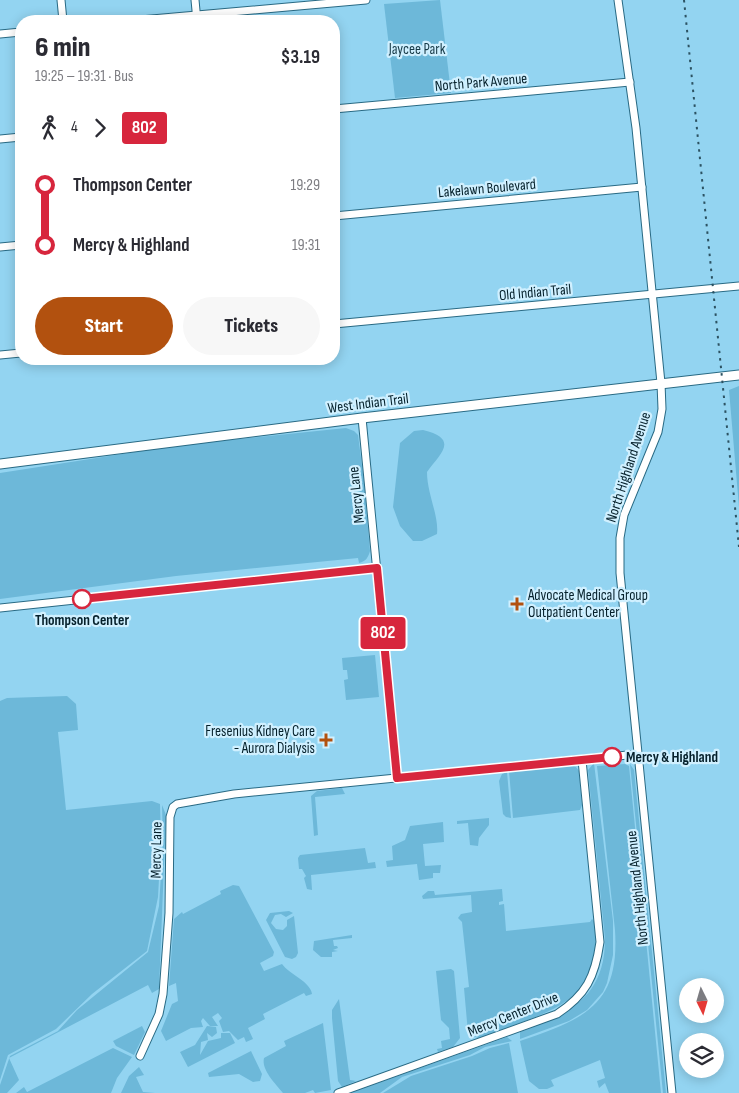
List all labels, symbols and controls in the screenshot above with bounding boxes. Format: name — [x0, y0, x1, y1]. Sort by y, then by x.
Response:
text: 6 min — [35, 31, 90, 64]
park label: Jaycee Park — [388, 40, 446, 59]
text: $3.19 — [281, 46, 320, 69]
text: 19:25 – 19:31 · Bus — [35, 67, 134, 86]
street label: North Park Avenue — [434, 69, 528, 96]
icon: walk — [35, 114, 63, 142]
icon: forward — [86, 114, 114, 142]
text: 802 — [132, 117, 157, 138]
text: 4 — [71, 118, 78, 137]
text: Thompson Center — [73, 174, 192, 197]
street label: Lakelawn Boulevard — [437, 175, 537, 202]
text: 19:29 — [291, 176, 320, 195]
text: Mercy & Highland — [73, 234, 189, 257]
text: 19:31 — [292, 236, 320, 255]
street label: Old Indian Trail — [498, 280, 572, 305]
button: Start — [35, 297, 173, 355]
button: Tickets — [183, 297, 320, 355]
street label: West Indian Trail — [327, 389, 410, 418]
street label: North Highland Avenue — [602, 410, 655, 525]
street label: Mercy Lane — [344, 466, 369, 524]
place label: Advocate Medical Group Outpatient Center — [527, 586, 648, 622]
marker: Thompson Center — [72, 589, 92, 609]
marker: Advocate Medical Group Outpatient Center — [510, 597, 524, 611]
place label: Thompson Center — [35, 611, 129, 630]
line badge: 802 — [354, 617, 412, 649]
text: 802 — [371, 622, 395, 643]
place label: Fresenius Kidney Care - Aurora Dialysis — [205, 722, 315, 758]
marker: Fresenius Kidney Care - Aurora Dialysis — [319, 733, 333, 747]
marker: Mercy & Highland — [602, 747, 622, 767]
place label: Mercy & Highland — [626, 748, 718, 767]
street label: Mercy Lane — [147, 821, 166, 879]
street label: North Highland Avenue — [622, 830, 653, 946]
north arrow — [679, 978, 724, 1022]
map controls — [679, 978, 724, 1078]
street label: Mercy Center Drive — [465, 988, 561, 1041]
button: layers — [679, 1033, 724, 1078]

